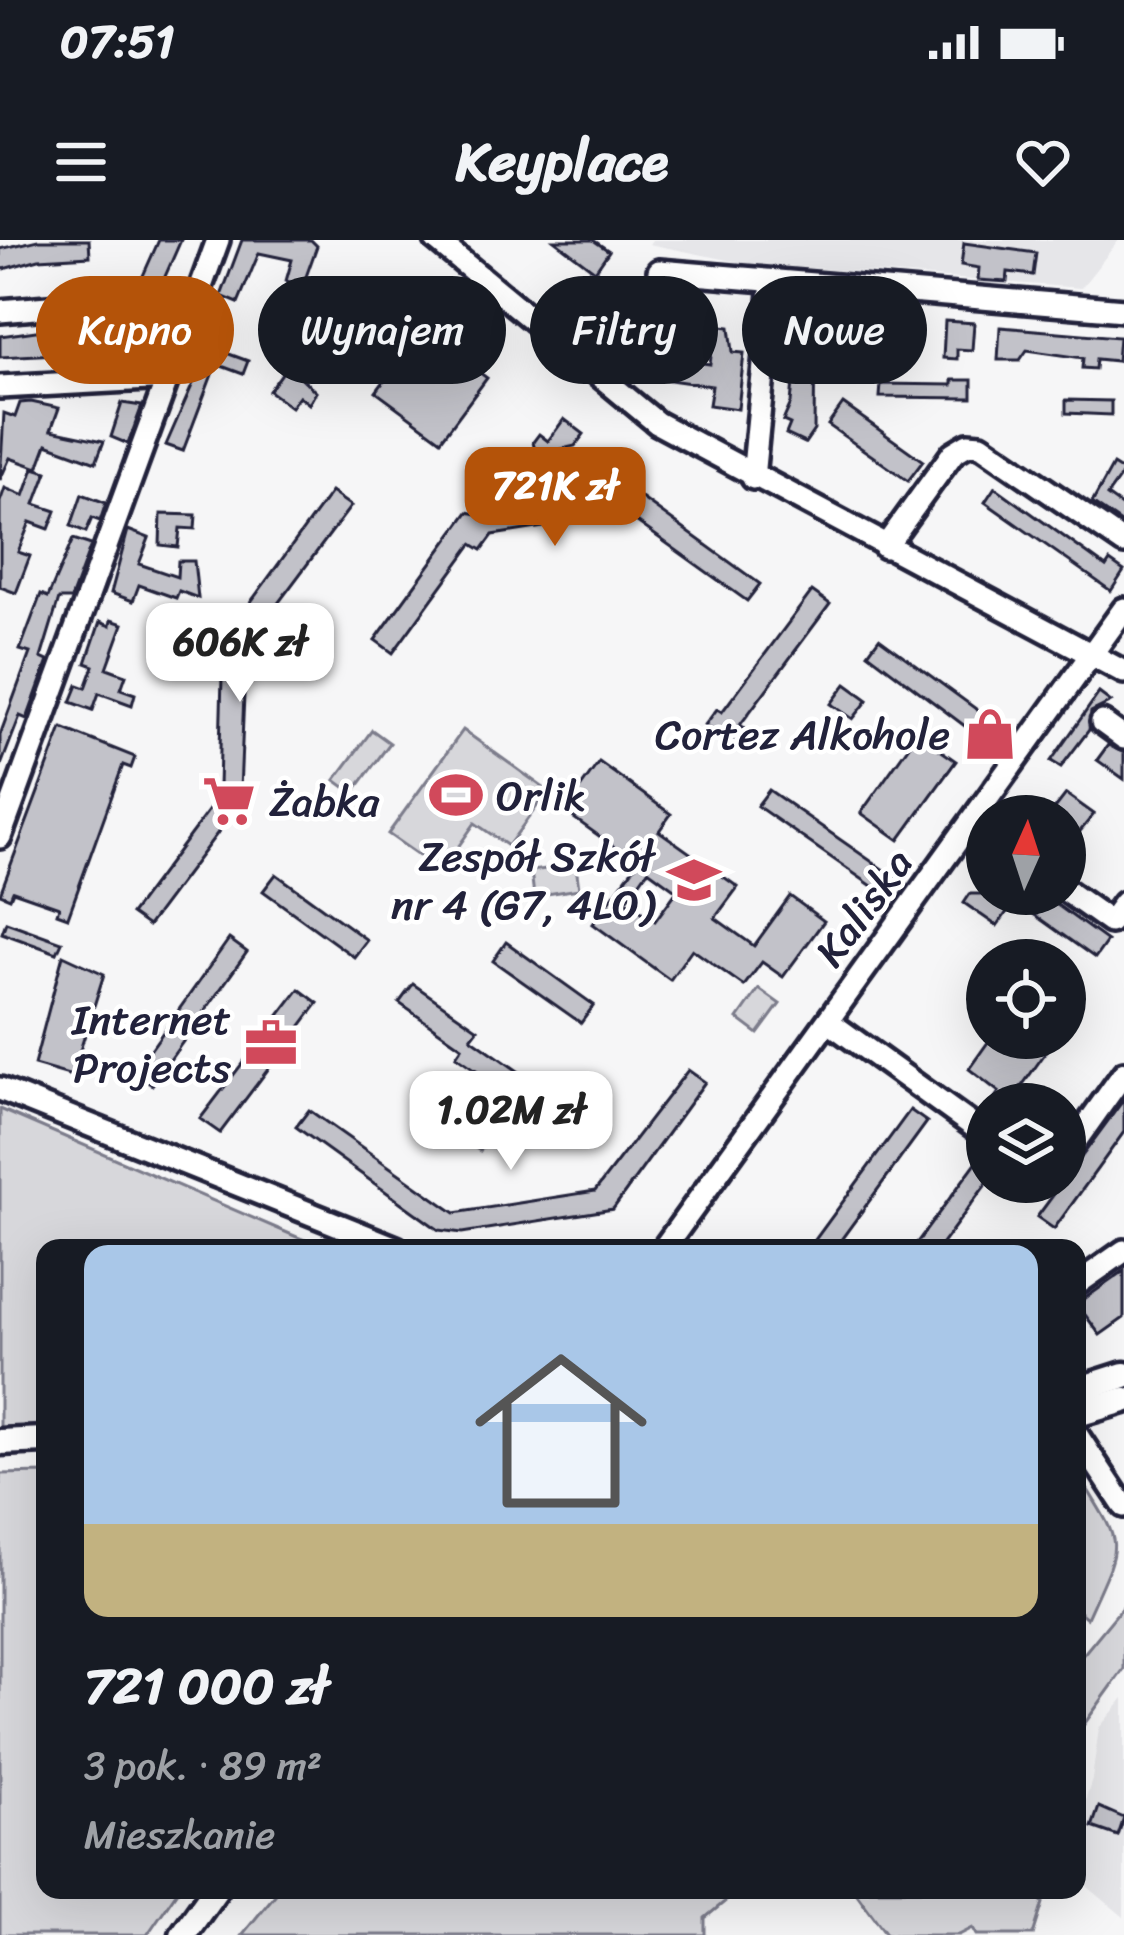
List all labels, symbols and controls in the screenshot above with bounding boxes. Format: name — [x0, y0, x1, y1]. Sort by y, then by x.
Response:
text: 07:51 — [60, 2, 175, 82]
text: Keyplace — [456, 114, 668, 210]
icon: menu — [48, 129, 114, 195]
icon: heart — [1010, 129, 1076, 195]
chip: Kupno — [36, 276, 234, 384]
chip: Wynajem — [258, 276, 506, 384]
chip: Filtry — [530, 276, 718, 384]
chip: Nowe — [742, 276, 927, 384]
pin: 721K zł — [444, 447, 666, 549]
text: 721K zł — [492, 451, 618, 520]
pin: 606K zł — [129, 603, 351, 705]
text: 606K zł — [173, 607, 307, 676]
place label: Cortez Alkohole — [655, 698, 950, 772]
shop icon: Cortez Alkohole — [961, 705, 1019, 763]
place label: Orlik — [496, 759, 586, 833]
place label: Żabka — [269, 765, 380, 839]
sports icon: Orlik — [427, 766, 485, 824]
supermarket icon: Żabka — [200, 772, 258, 830]
north arrow — [966, 795, 1086, 915]
map controls — [966, 795, 1086, 1203]
place label: Zespół Szkół nr 4 (G7, 4LO) — [391, 820, 656, 942]
street label: Kaliska — [795, 832, 933, 983]
school or university icon: Zespół Szkół nr 4 (G7, 4LO) — [665, 851, 723, 909]
button: locate — [966, 939, 1086, 1059]
place label: Internet Projects — [70, 983, 232, 1105]
office icon: Internet Projects — [242, 1014, 300, 1072]
pin: 1.02M zł — [387, 1071, 635, 1173]
text: 1.02M zł — [437, 1075, 585, 1144]
button: layers — [966, 1083, 1086, 1203]
icon: home — [453, 1323, 669, 1539]
text: 721 000 zł — [84, 1641, 329, 1731]
text: 3 pok. · 89 m² — [84, 1731, 322, 1800]
text: Mieszkanie — [84, 1800, 275, 1869]

